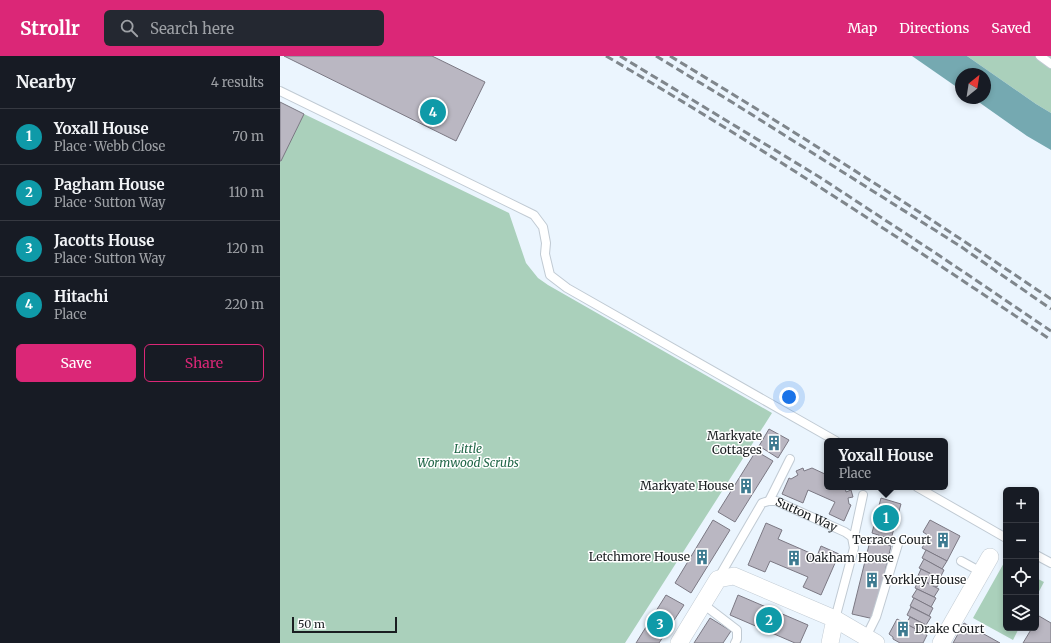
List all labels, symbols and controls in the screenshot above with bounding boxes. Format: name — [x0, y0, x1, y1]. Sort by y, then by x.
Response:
search box — [104, 10, 384, 46]
text: Strollr — [20, 16, 80, 40]
icon: search — [118, 17, 140, 39]
text: Search here — [150, 19, 234, 38]
text: Map — [847, 19, 877, 37]
text: Directions — [899, 19, 969, 37]
text: Saved — [991, 19, 1031, 37]
north arrow — [955, 68, 991, 104]
text: Nearby — [16, 71, 76, 93]
text: 4 results — [211, 74, 264, 91]
pin: 4 — [420, 97, 446, 127]
text: Yoxall House — [54, 119, 149, 138]
text: 1 — [26, 128, 32, 145]
text: 70 m — [233, 128, 264, 145]
text: Place · Webb Close — [54, 138, 165, 155]
text: Pagham House — [54, 175, 165, 194]
text: 2 — [25, 184, 33, 201]
text: 110 m — [229, 184, 264, 201]
text: Place · Sutton Way — [54, 194, 166, 211]
text: Jacotts House — [54, 231, 154, 250]
text: 3 — [25, 240, 33, 257]
text: 120 m — [226, 240, 264, 257]
text: Place · Sutton Way — [54, 250, 166, 267]
text: Hitachi — [54, 287, 108, 306]
text: 4 — [25, 296, 33, 313]
text: 220 m — [225, 296, 264, 313]
text: Place — [54, 306, 87, 323]
button: Save — [16, 344, 136, 382]
button: Share — [144, 344, 264, 382]
your location — [779, 387, 799, 407]
place label: Markyate Cottages — [707, 428, 762, 457]
building icon: Markyate Cottages — [765, 434, 783, 452]
popup — [824, 438, 948, 490]
park label: Little Wormwood Scrubs — [417, 441, 519, 470]
text: Yoxall House — [839, 446, 933, 465]
text: Place — [839, 465, 871, 482]
building icon: Markyate House — [737, 477, 755, 495]
place label: Markyate House — [640, 478, 734, 493]
map controls — [1003, 487, 1039, 631]
button: + — [1003, 487, 1039, 523]
street label: Sutton Way — [773, 494, 840, 535]
pin: 1 — [873, 503, 899, 533]
button: − — [1003, 523, 1039, 559]
building icon: Terrace Court — [934, 531, 952, 549]
place label: Terrace Court — [852, 532, 931, 547]
building icon: Letchmore House — [693, 548, 711, 566]
place label: Letchmore House — [589, 549, 690, 564]
building icon: Oakham House — [785, 549, 803, 567]
place label: Oakham House — [806, 550, 894, 565]
button: locate — [1003, 559, 1039, 595]
building icon: Yorkley House — [863, 571, 881, 589]
place label: Yorkley House — [883, 572, 966, 587]
button: layers — [1003, 595, 1039, 631]
pin: 2 — [756, 605, 782, 635]
pin: 3 — [647, 609, 673, 639]
scale bar — [292, 615, 397, 634]
text: 50 m — [298, 617, 325, 631]
building icon: Drake Court — [894, 620, 912, 638]
place label: Drake Court — [915, 621, 985, 636]

